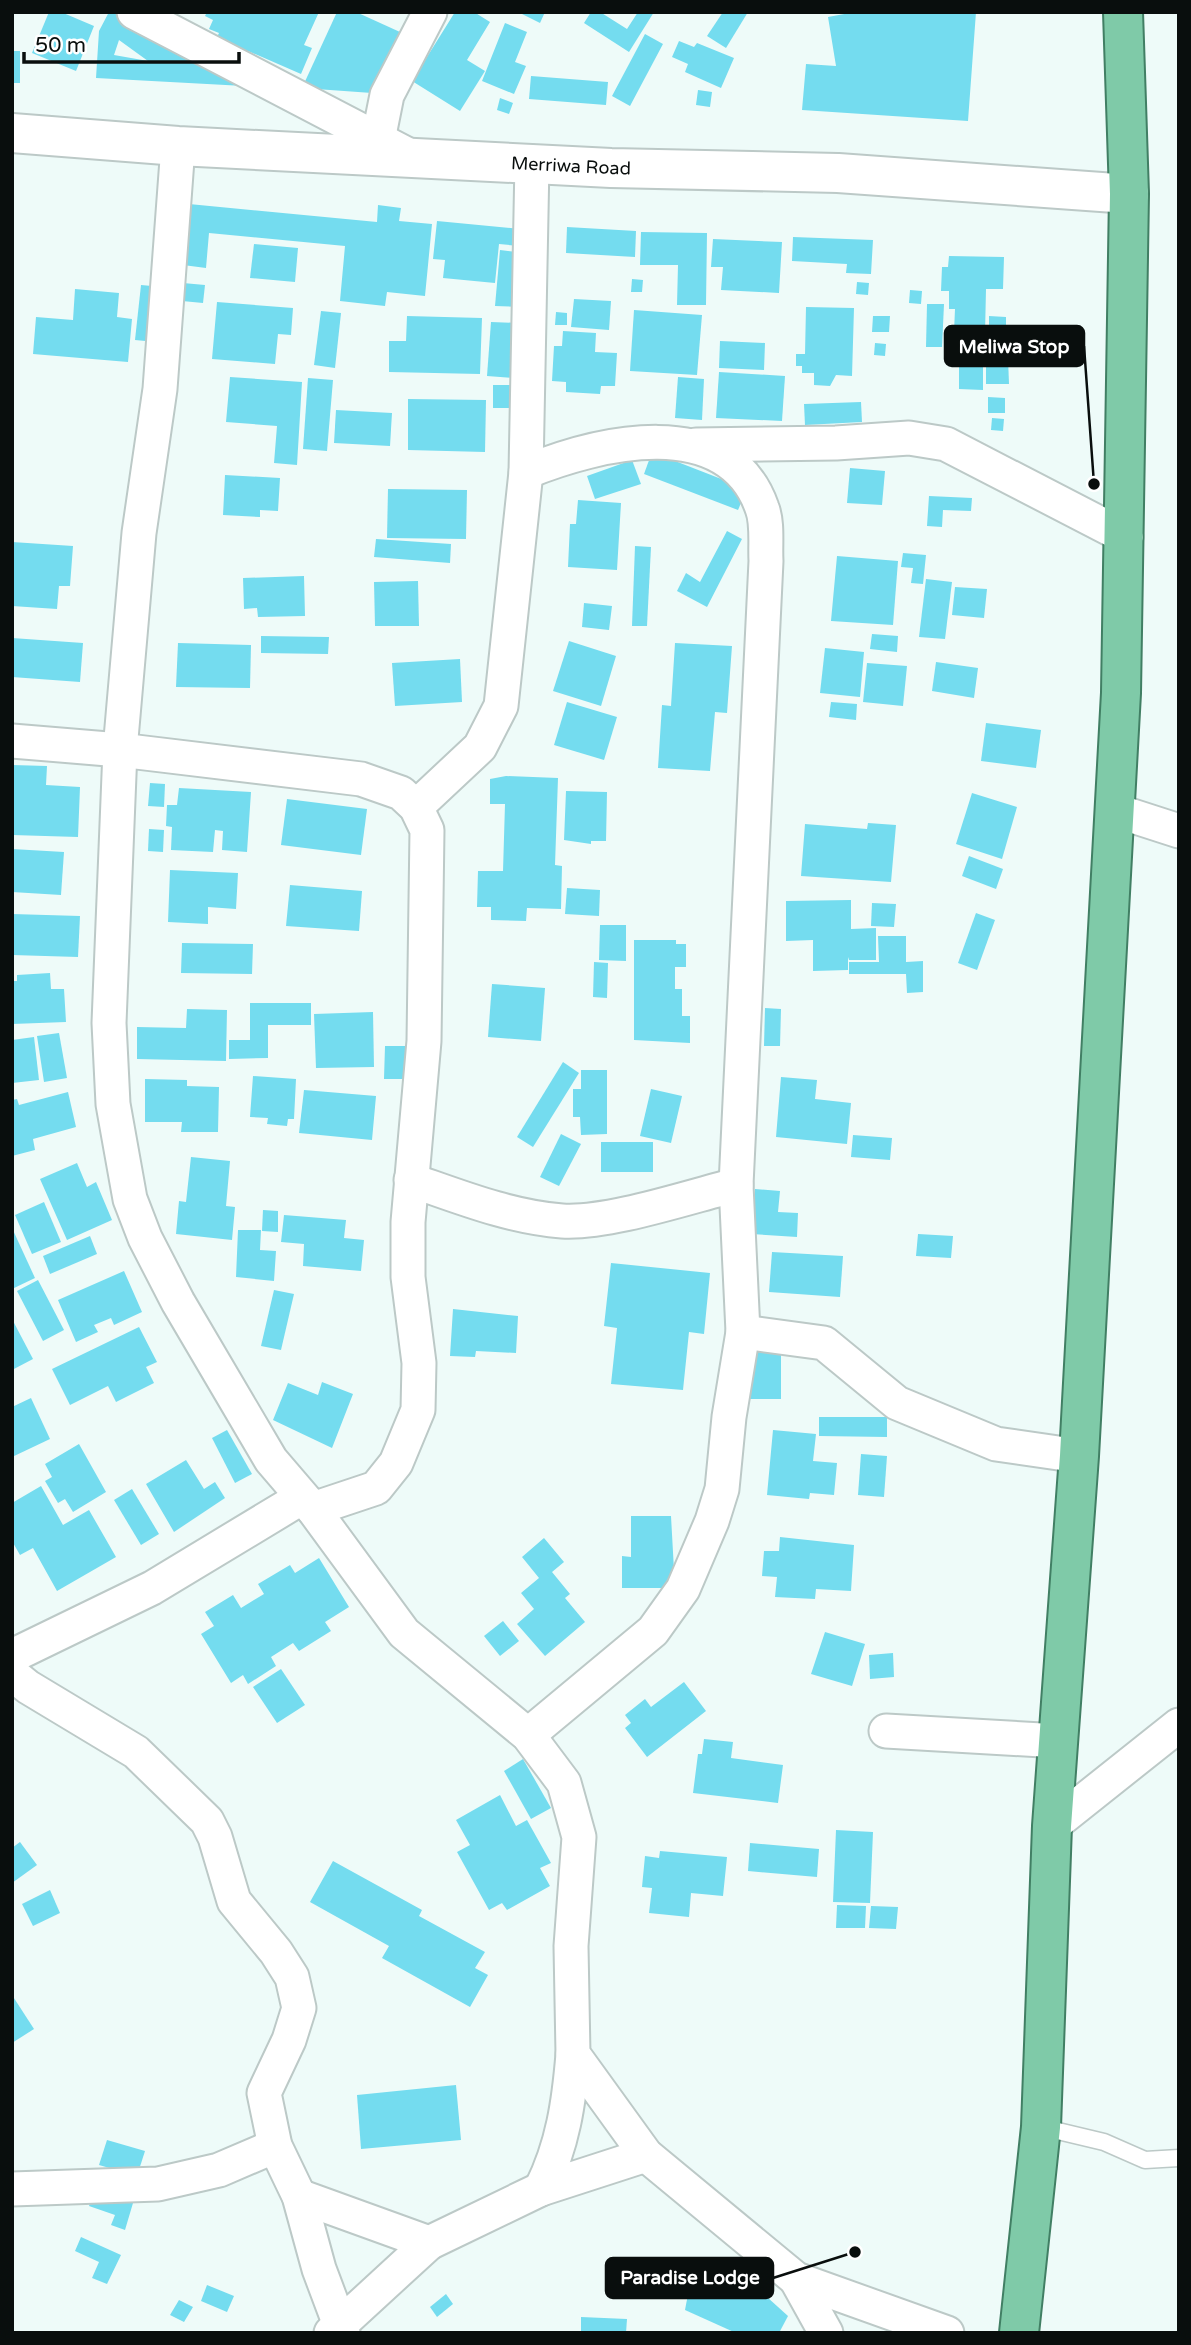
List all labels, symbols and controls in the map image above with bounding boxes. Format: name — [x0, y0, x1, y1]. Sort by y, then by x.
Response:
scale bar — [24, 21, 240, 65]
text: 50 m — [35, 33, 86, 58]
street label: Merriwa Road — [511, 152, 631, 179]
callout: Meliwa Stop — [945, 326, 1084, 366]
text: Meliwa Stop — [959, 336, 1069, 359]
callout: Paradise Lodge — [606, 2258, 773, 2298]
text: Paradise Lodge — [620, 2267, 760, 2290]

